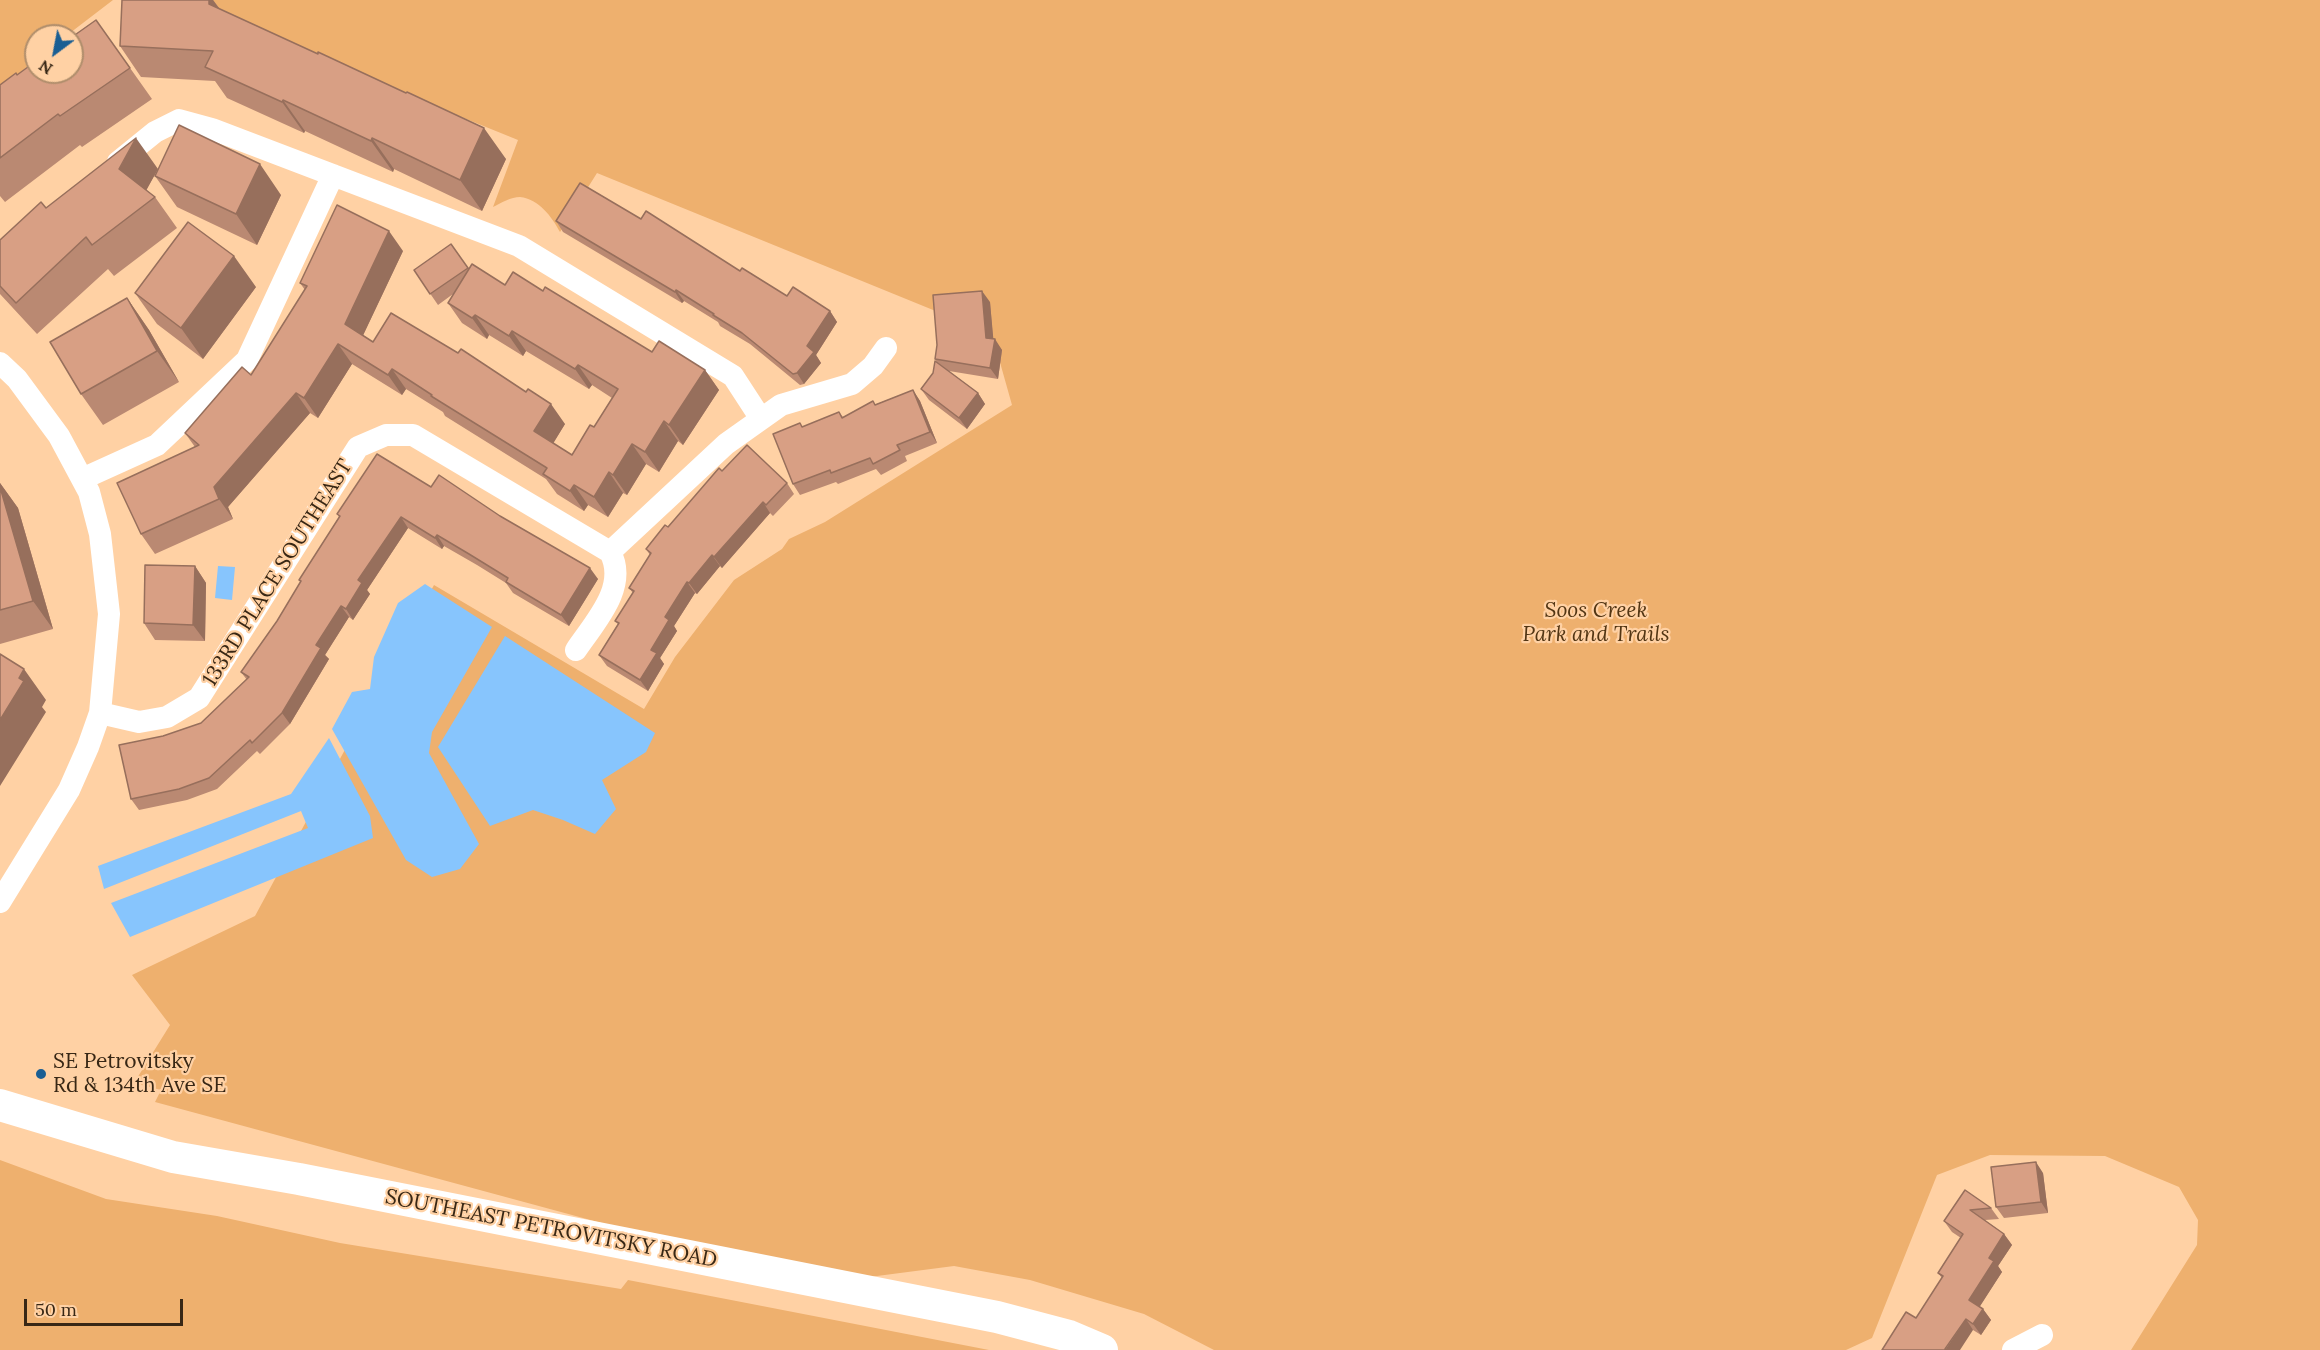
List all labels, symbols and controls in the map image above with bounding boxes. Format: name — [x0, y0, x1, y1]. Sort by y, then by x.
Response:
north arrow — [24, 24, 84, 84]
text: N — [35, 56, 56, 79]
street label: 133RD PLACE SOUTHEAST — [198, 455, 358, 691]
park label: Soos Creek Park and Trails — [1523, 598, 1669, 648]
place label: SE Petrovitsky Rd & 134th Ave SE — [53, 1049, 226, 1099]
marker: SE Petrovitsky Rd & 134th Ave SE — [34, 1067, 48, 1081]
street label: SOUTHEAST PETROVITSKY ROAD — [383, 1184, 719, 1274]
scale bar — [27, 1287, 186, 1325]
text: 50 m — [35, 1298, 77, 1321]

